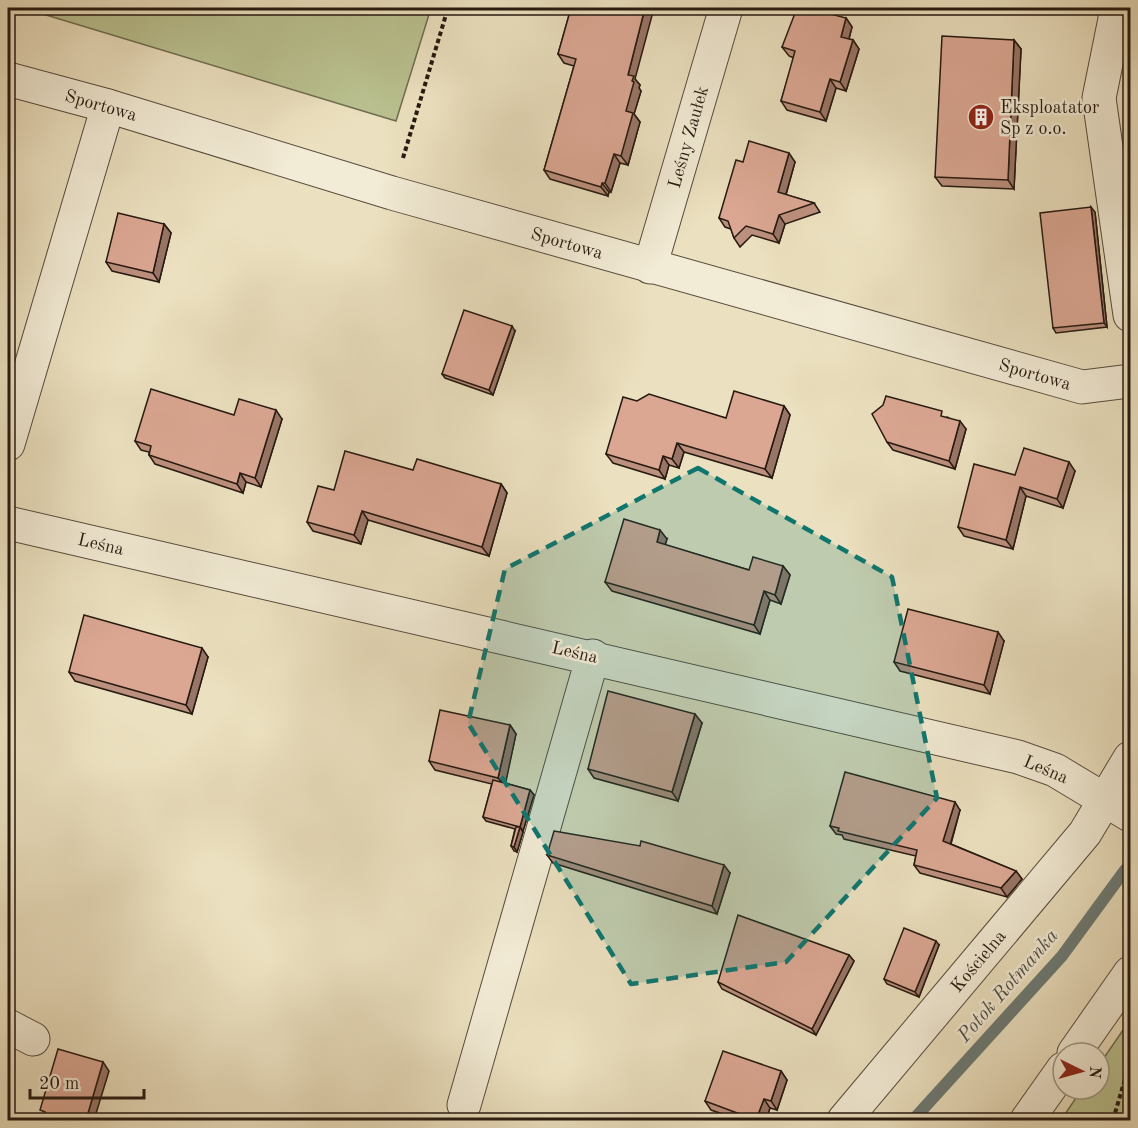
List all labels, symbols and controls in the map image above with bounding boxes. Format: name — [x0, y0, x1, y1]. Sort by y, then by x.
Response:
street label: Leśny Zaułek — [666, 84, 712, 190]
street label: Sportowa — [63, 87, 139, 125]
place label: Eksploatator Sp z o.o. — [1000, 99, 1100, 138]
building icon: Eksploatator Sp z o.o. — [966, 102, 996, 132]
street label: Sportowa — [529, 225, 605, 263]
street label: Sportowa — [997, 356, 1073, 394]
street label: Leśna — [76, 531, 126, 559]
street label: Leśna — [550, 639, 600, 667]
street label: Leśna — [1021, 752, 1071, 787]
water label: Potok Rotmanka — [954, 926, 1063, 1047]
street label: Kościelna — [948, 927, 1010, 996]
north arrow — [1051, 1041, 1111, 1101]
scale bar — [30, 1062, 144, 1100]
text: N — [1085, 1065, 1102, 1080]
text: 20 m — [39, 1075, 79, 1093]

